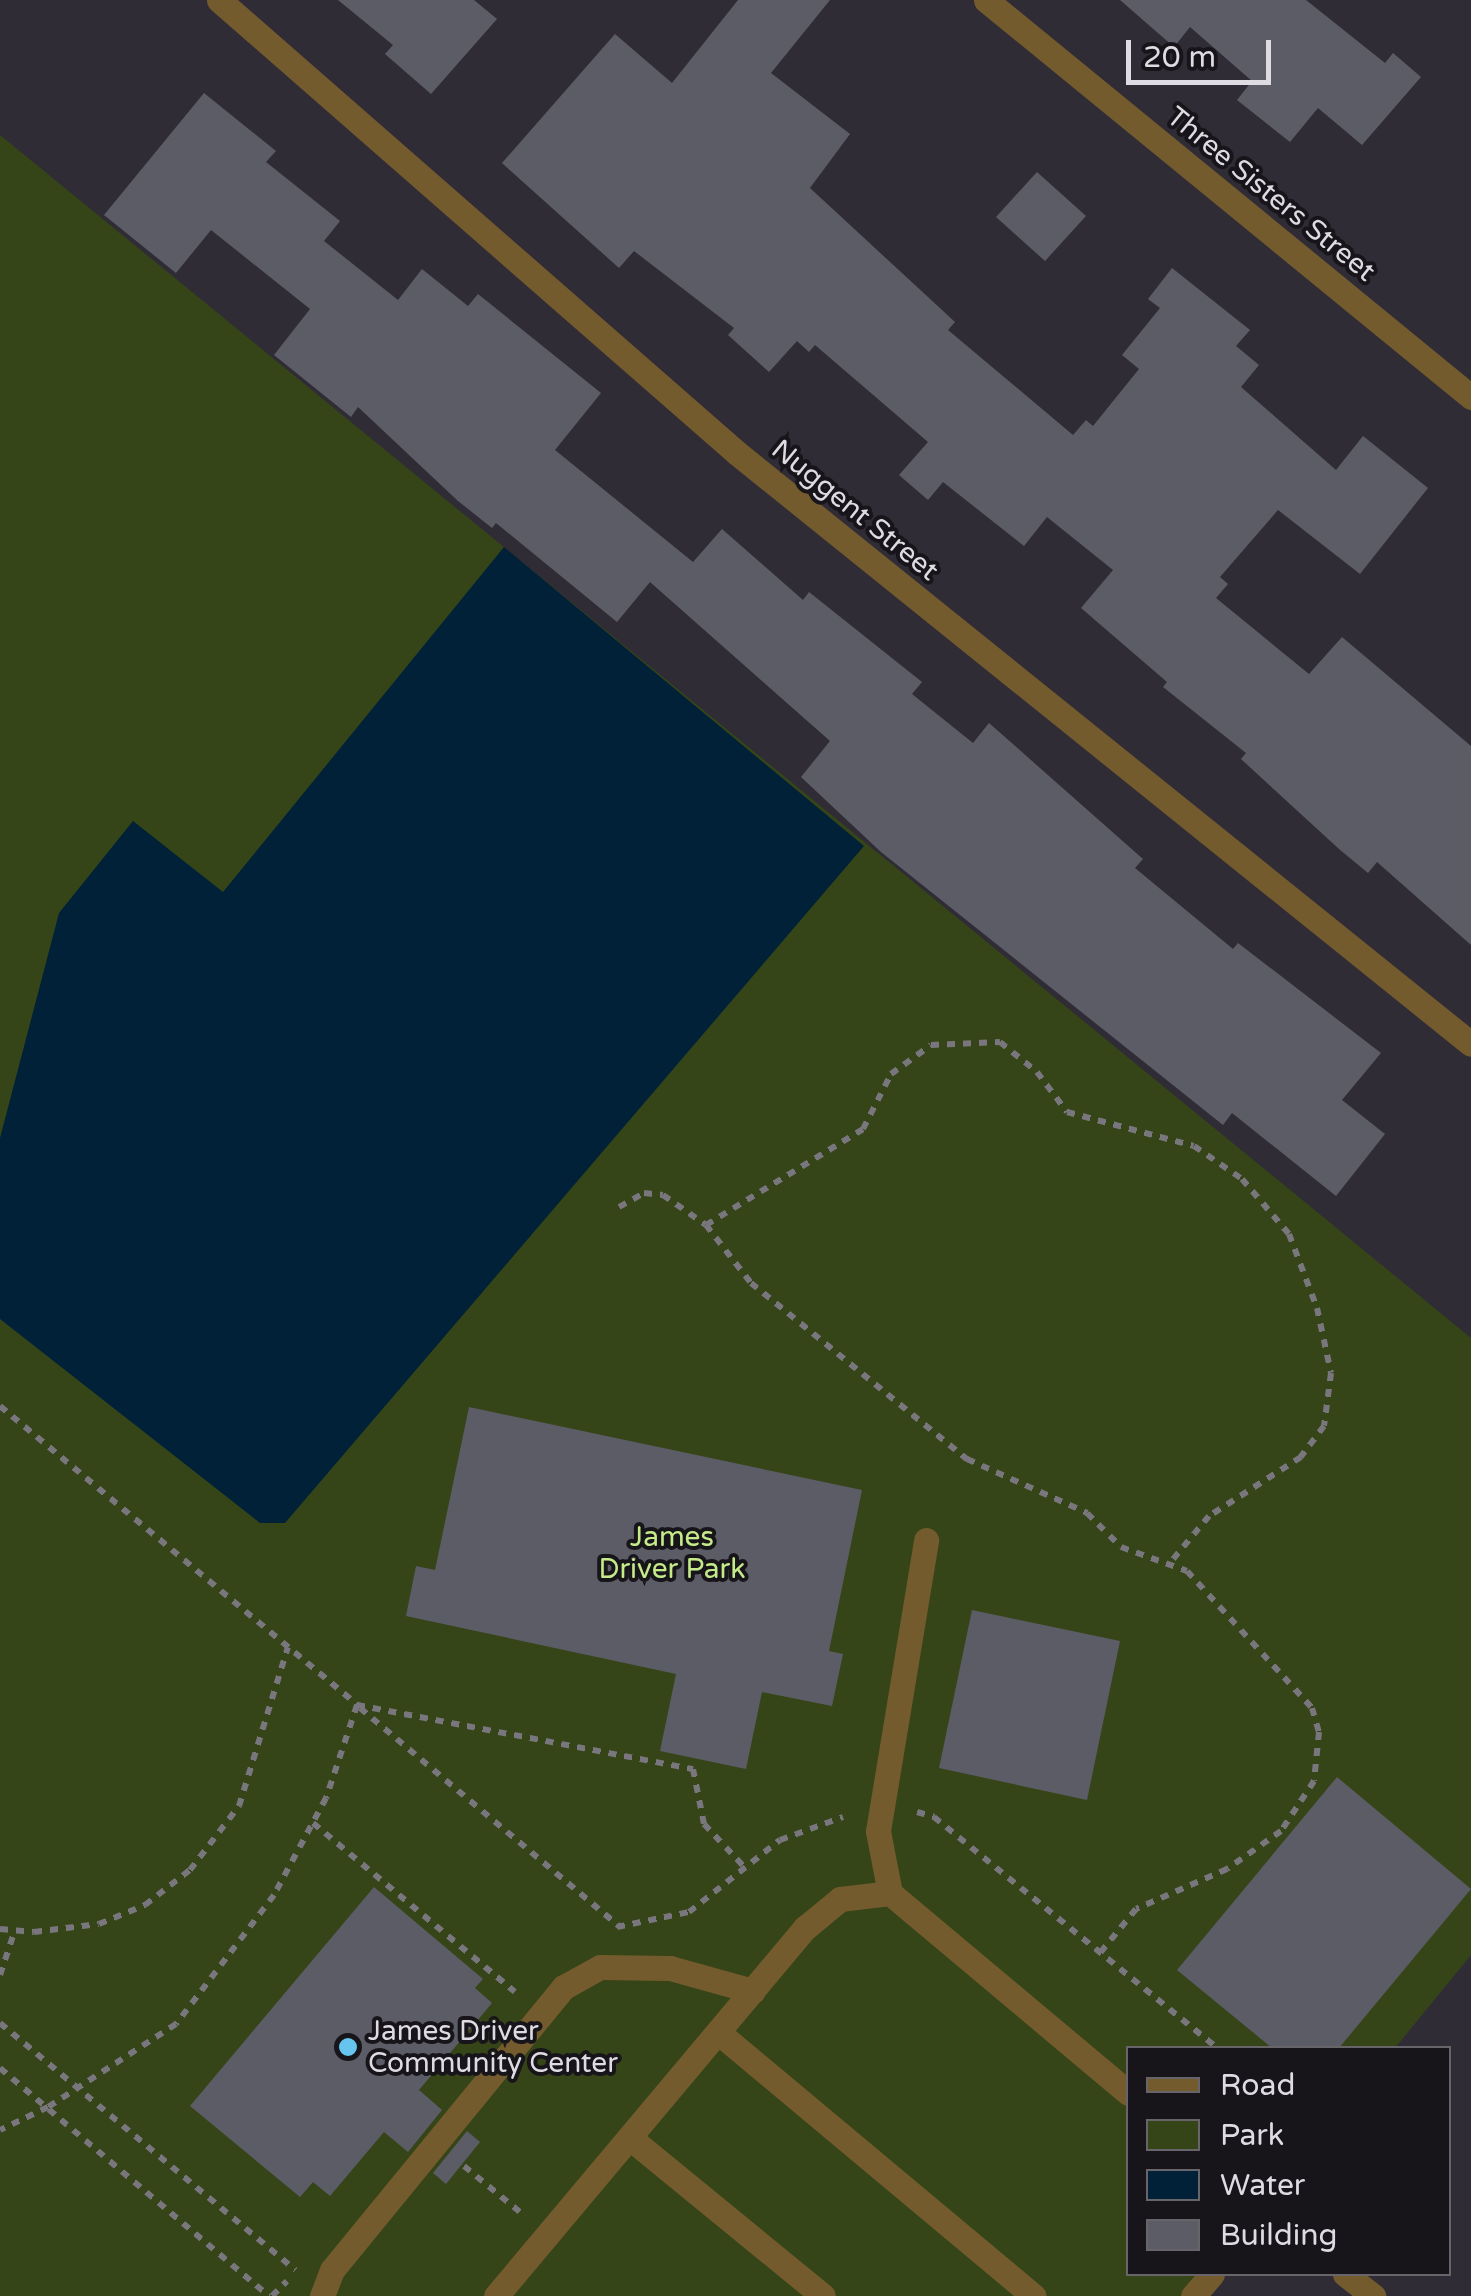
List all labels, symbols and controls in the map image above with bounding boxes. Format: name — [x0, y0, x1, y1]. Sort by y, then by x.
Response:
scale bar — [1131, 20, 1276, 82]
text: 20 m — [1143, 39, 1216, 76]
street label: Three Sisters Street — [1160, 100, 1382, 288]
street label: Nuggent Street — [765, 432, 945, 588]
park label: James Driver Park — [599, 1520, 745, 1586]
place label: James Driver Community Center — [368, 2014, 618, 2080]
marker: James Driver Community Center — [337, 2036, 359, 2058]
legend — [1126, 2046, 1451, 2276]
text: Road — [1220, 2067, 1295, 2104]
text: Park — [1220, 2117, 1284, 2154]
text: Water — [1220, 2167, 1305, 2204]
text: Building — [1220, 2217, 1337, 2254]

